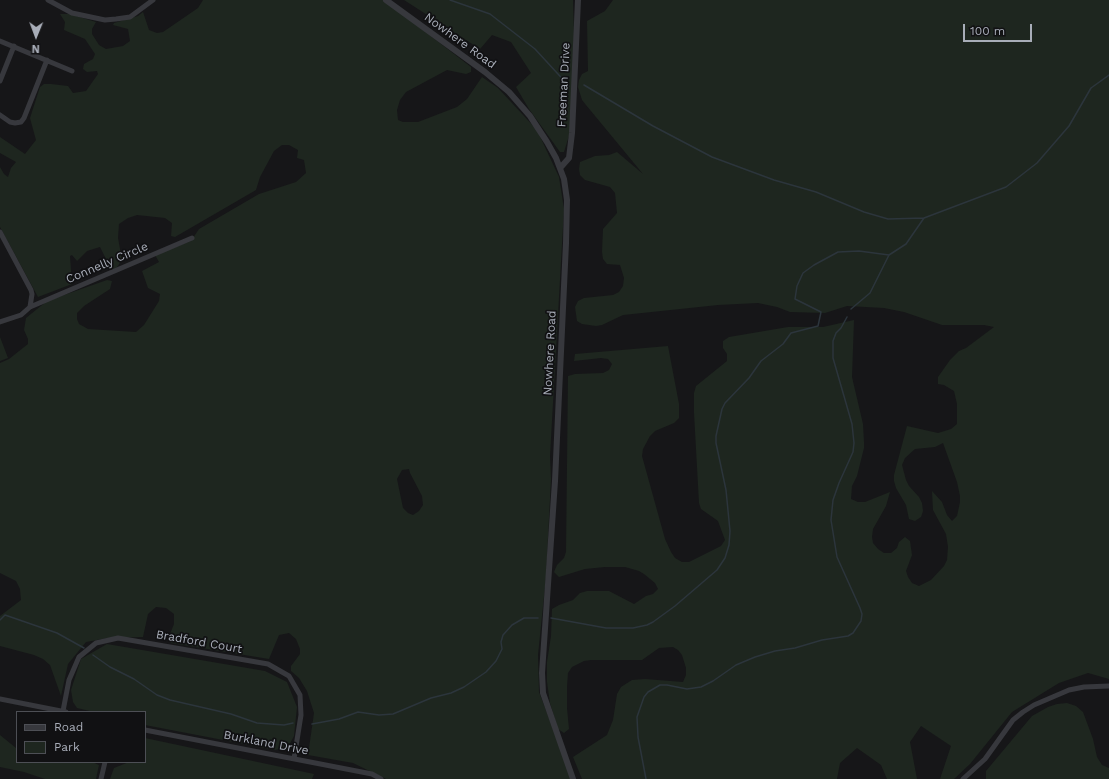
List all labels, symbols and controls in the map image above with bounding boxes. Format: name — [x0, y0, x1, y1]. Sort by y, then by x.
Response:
street label: Nowhere Road — [421, 10, 499, 72]
north arrow — [16, 16, 56, 56]
scale bar — [965, 16, 1034, 42]
text: 100 m — [970, 24, 1005, 38]
text: N — [32, 42, 40, 55]
street label: Freeman Drive — [555, 42, 573, 128]
street label: Connelly Circle — [64, 239, 150, 287]
street label: Nowhere Road — [541, 310, 559, 396]
street label: Bradford Court — [155, 627, 243, 657]
legend — [16, 711, 146, 763]
text: Road — [54, 720, 83, 734]
street label: Burkland Drive — [222, 728, 310, 758]
text: Park — [54, 740, 80, 754]

